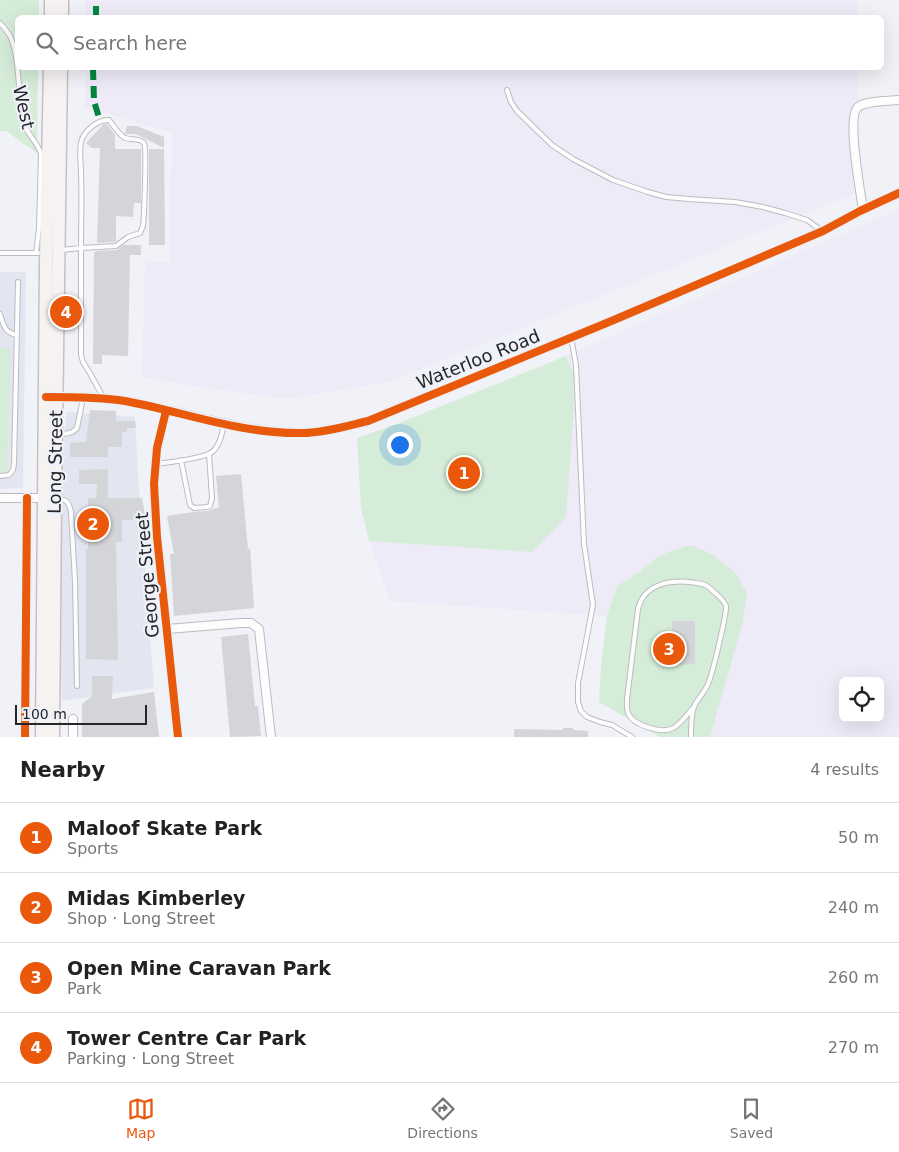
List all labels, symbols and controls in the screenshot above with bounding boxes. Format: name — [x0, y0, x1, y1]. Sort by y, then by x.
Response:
search box — [15, 15, 884, 70]
icon: search — [33, 29, 61, 57]
text: Search here — [73, 32, 187, 54]
street label: West — [9, 83, 39, 131]
pin: 4 — [50, 293, 82, 331]
street label: Waterloo Road — [413, 325, 543, 393]
street label: Long Street — [44, 410, 66, 514]
your location — [387, 432, 413, 458]
pin: 1 — [448, 454, 480, 492]
pin: 2 — [77, 505, 109, 543]
street label: George Street — [131, 511, 163, 639]
pin: 3 — [653, 630, 685, 668]
map controls — [839, 677, 884, 722]
button: locate — [839, 677, 884, 722]
scale bar — [15, 702, 148, 725]
text: 100 m — [22, 706, 67, 722]
text: Nearby — [20, 758, 105, 782]
text: 4 results — [810, 760, 879, 779]
text: Maloof Skate Park — [67, 817, 262, 839]
text: 1 — [30, 828, 42, 847]
text: 50 m — [838, 828, 879, 847]
text: Sports — [67, 839, 118, 858]
text: Midas Kimberley — [67, 887, 245, 909]
text: 2 — [30, 898, 42, 917]
text: 240 m — [828, 898, 879, 917]
text: Shop · Long Street — [67, 909, 215, 928]
text: Open Mine Caravan Park — [67, 957, 331, 979]
text: 3 — [30, 968, 42, 987]
text: 260 m — [828, 968, 879, 987]
text: Park — [67, 979, 102, 998]
text: Tower Centre Car Park — [67, 1027, 306, 1049]
text: 4 — [30, 1038, 42, 1057]
text: 270 m — [828, 1038, 879, 1057]
text: Parking · Long Street — [67, 1049, 234, 1068]
tab: Map — [126, 1095, 155, 1141]
tab: Directions — [407, 1095, 478, 1141]
tab: Saved — [730, 1095, 773, 1141]

